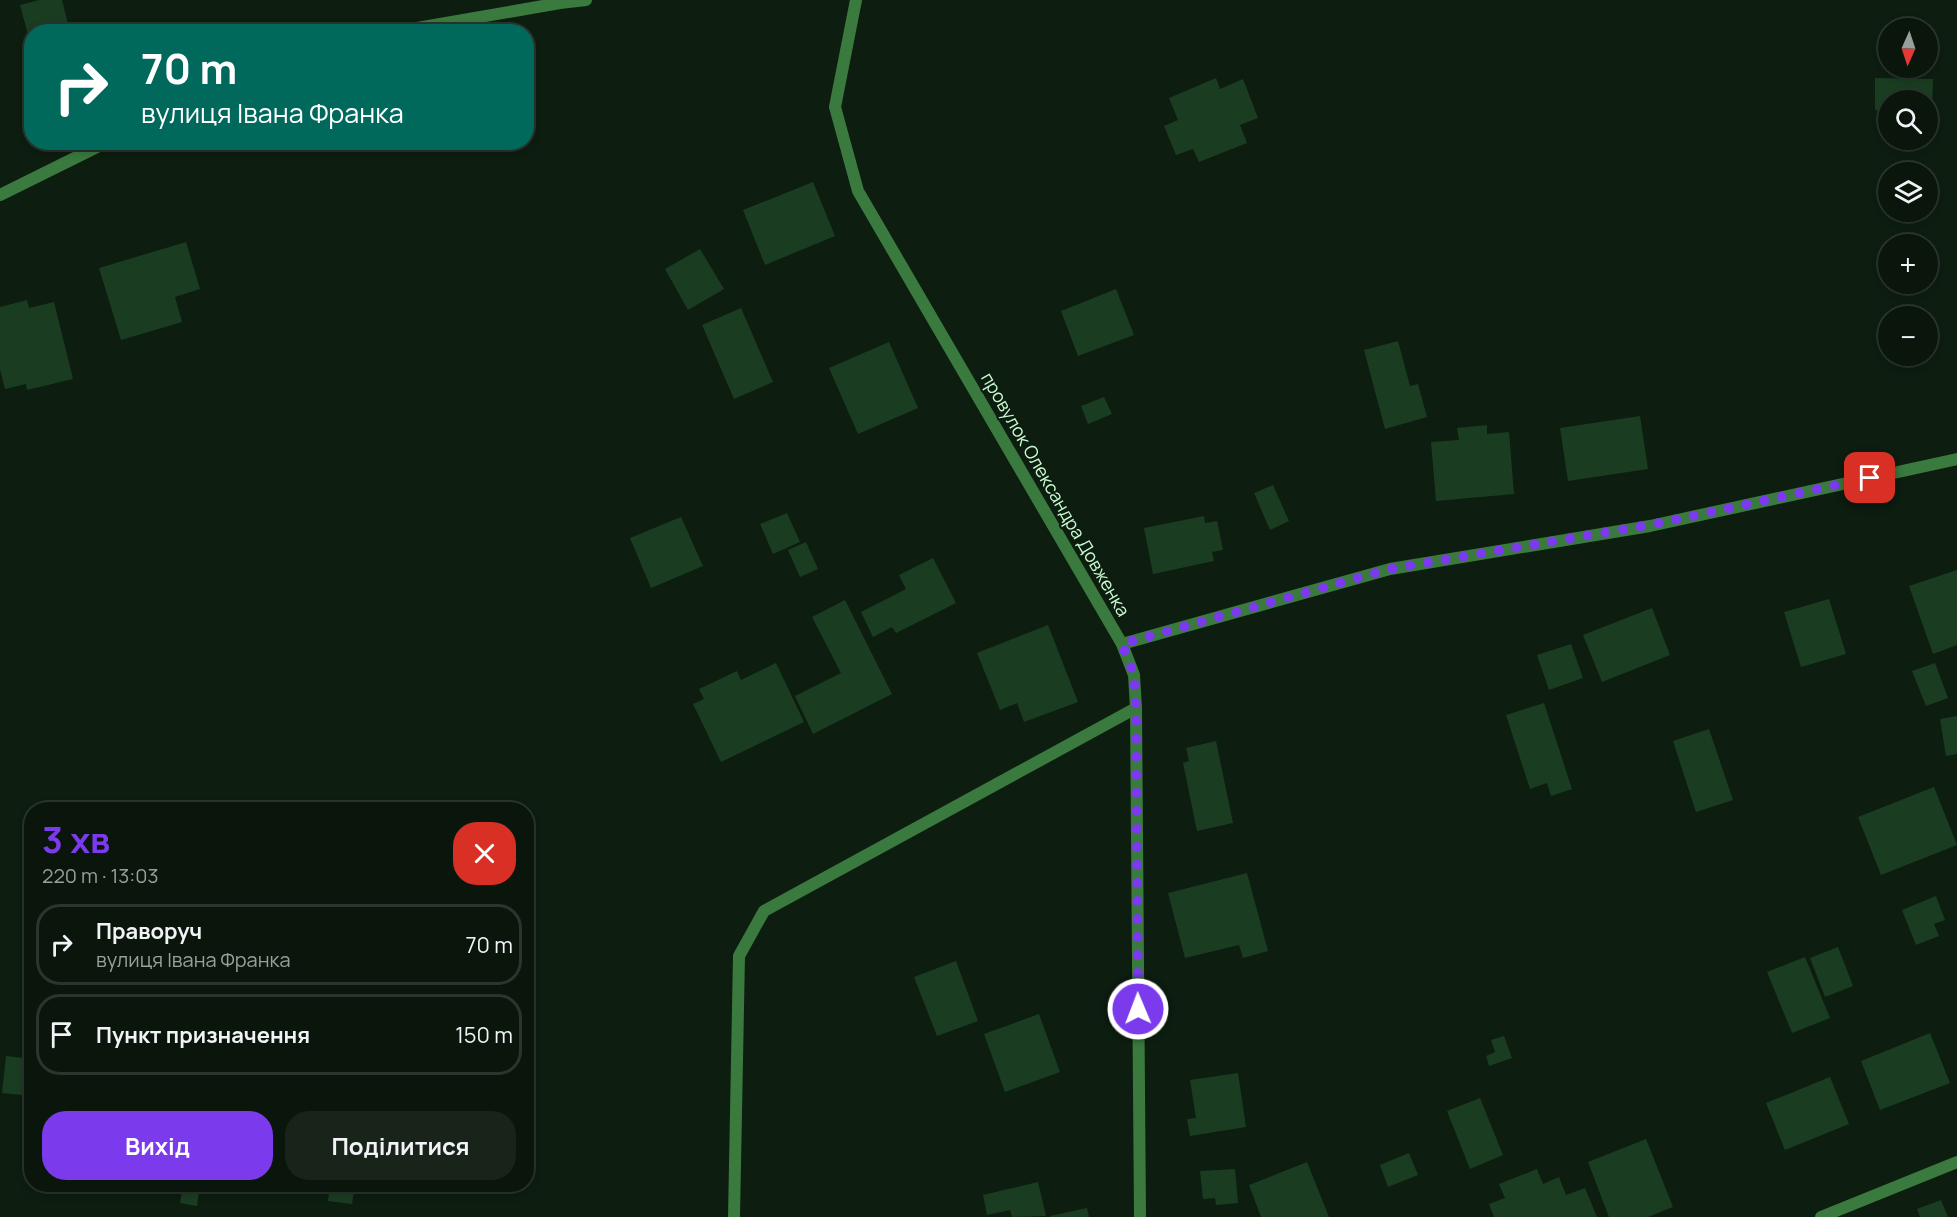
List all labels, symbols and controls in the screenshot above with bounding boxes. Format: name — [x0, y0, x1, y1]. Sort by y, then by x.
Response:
north arrow — [1878, 18, 1938, 78]
map controls — [1878, 18, 1938, 366]
text: 70 m — [141, 39, 237, 97]
icon: right — [42, 48, 120, 126]
button: search — [1878, 90, 1938, 150]
text: вулиця Івана Франка — [141, 94, 404, 131]
button: layers — [1878, 162, 1938, 222]
button: + — [1878, 234, 1938, 294]
button: − — [1878, 306, 1938, 366]
street label: провулок Олександра Довженка — [976, 368, 1136, 620]
pin — [1844, 452, 1895, 503]
icon: arrive — [1853, 461, 1886, 494]
text: 3 хв — [42, 815, 110, 864]
button: close — [453, 822, 516, 885]
text: 220 m · 13:03 — [42, 862, 159, 889]
text: Праворуч — [96, 916, 202, 946]
icon: right — [45, 928, 78, 961]
text: 70 m — [465, 930, 513, 960]
text: вулиця Івана Франка — [96, 946, 291, 973]
position arrow — [1106, 977, 1170, 1041]
icon: arrive — [45, 1018, 78, 1051]
text: Пункт призначення — [96, 1020, 310, 1050]
text: 150 m — [455, 1020, 513, 1050]
button: Вихід — [42, 1111, 273, 1180]
button: Поділитися — [285, 1111, 516, 1180]

